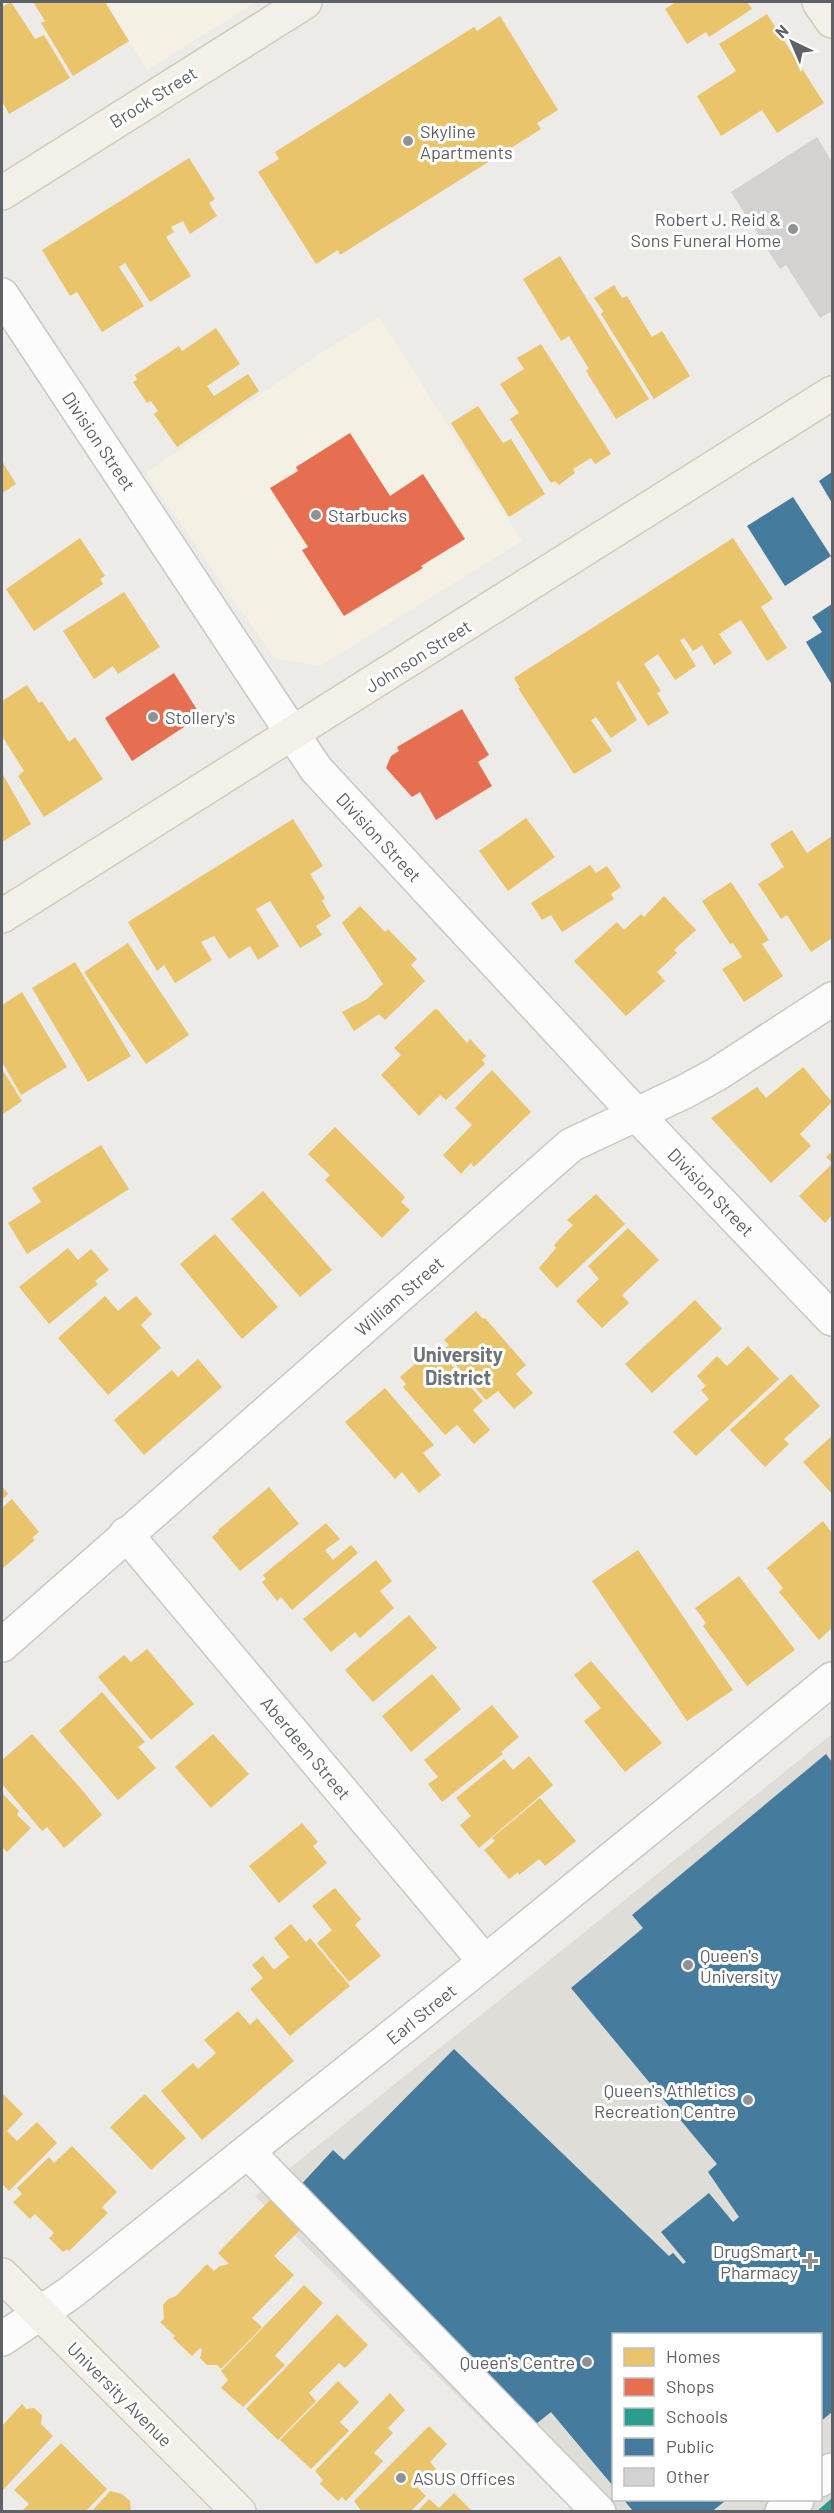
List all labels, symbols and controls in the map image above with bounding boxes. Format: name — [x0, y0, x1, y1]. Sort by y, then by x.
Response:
north arrow — [762, 12, 822, 72]
text: N — [771, 20, 792, 41]
street label: Brock Street — [105, 62, 201, 132]
place label: Skyline Apartments — [420, 120, 513, 163]
marker: Skyline Apartments — [401, 134, 415, 148]
place label: Robert J. Reid & Sons Funeral Home — [631, 208, 781, 251]
marker: Robert J. Reid & Sons Funeral Home — [786, 222, 800, 236]
street label: Division Street — [58, 387, 140, 495]
place label: Starbucks — [328, 504, 407, 526]
marker: Starbucks — [309, 508, 323, 522]
street label: Johnson Street — [361, 615, 475, 697]
place label: Stollery's — [165, 706, 235, 728]
marker: Stollery's — [146, 710, 160, 724]
street label: Division Street — [332, 788, 426, 886]
street label: Division Street — [663, 1143, 759, 1241]
street label: William Street — [350, 1252, 448, 1340]
district label: University District — [413, 1342, 503, 1389]
street label: Aberdeen Street — [256, 1692, 356, 1804]
place label: Queen's University — [700, 1944, 778, 1987]
marker: Queen's University — [681, 1958, 695, 1972]
street label: Earl Street — [382, 1979, 460, 2049]
place label: Queen's Athletics Recreation Centre — [594, 2079, 736, 2122]
marker: Queen's Athletics Recreation Centre — [741, 2093, 755, 2107]
place label: DrugSmart Pharmacy — [713, 2240, 798, 2283]
marker: DrugSmart Pharmacy — [803, 2254, 817, 2268]
legend — [612, 2333, 822, 2501]
street label: University Avenue — [63, 2337, 177, 2451]
text: Homes — [666, 2345, 720, 2367]
place label: Queen's Centre — [460, 2351, 575, 2373]
marker: Queen's Centre — [580, 2355, 594, 2369]
text: Shops — [666, 2375, 715, 2397]
text: Schools — [666, 2405, 728, 2427]
text: Public — [666, 2435, 714, 2457]
text: Other — [666, 2465, 710, 2487]
place label: ASUS Offices — [413, 2467, 515, 2489]
marker: ASUS Offices — [394, 2471, 408, 2485]

